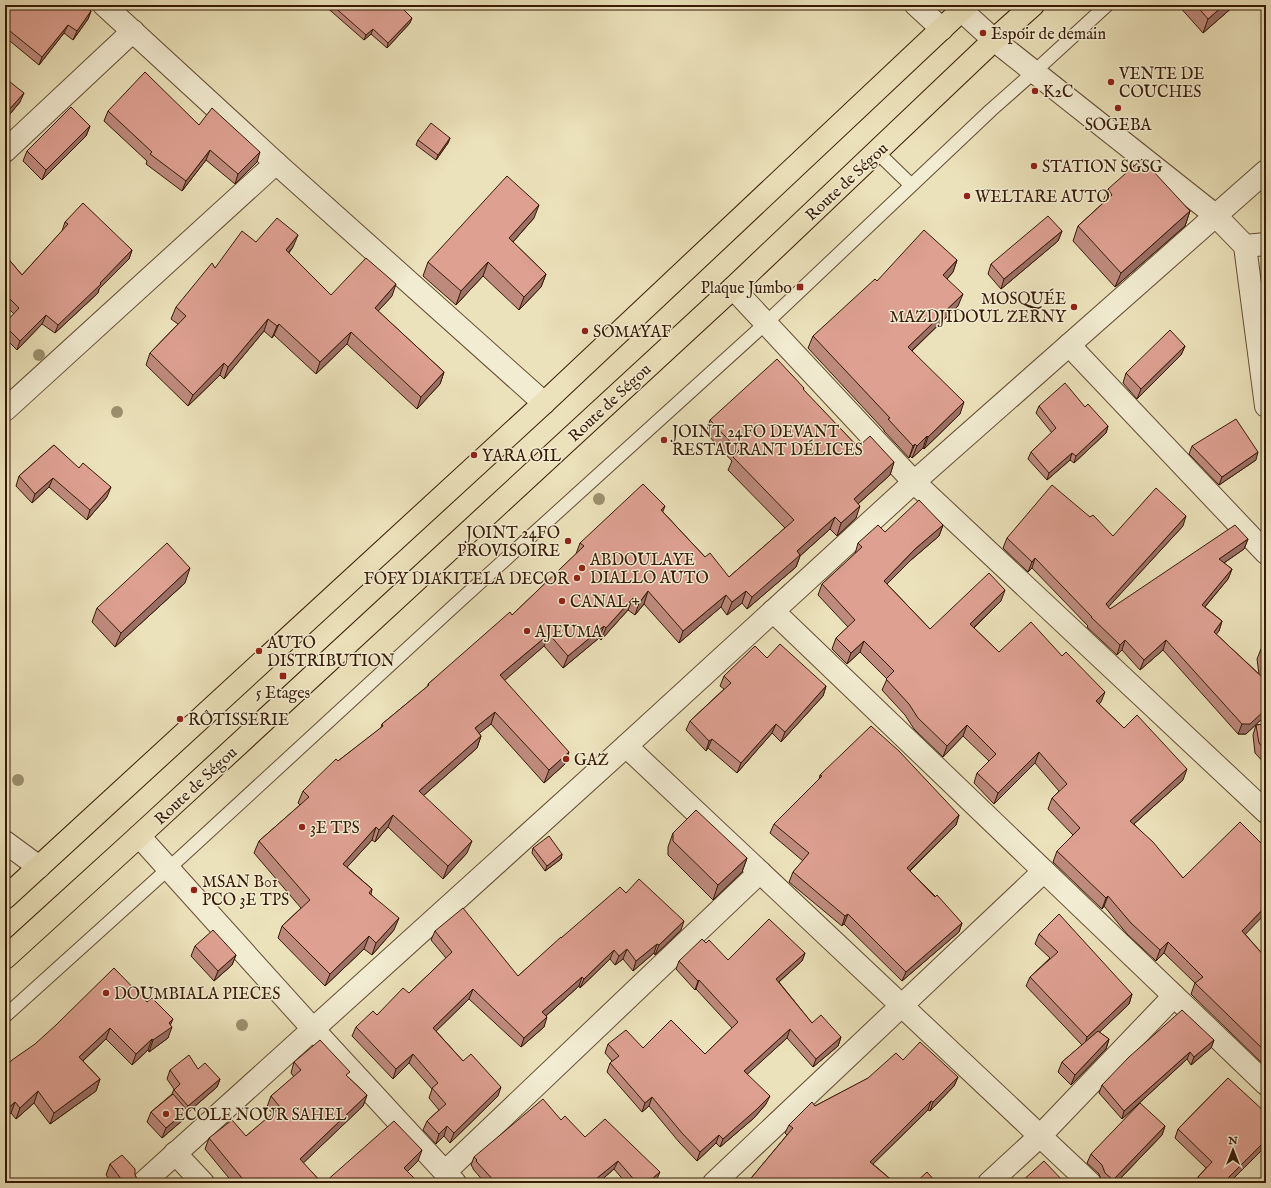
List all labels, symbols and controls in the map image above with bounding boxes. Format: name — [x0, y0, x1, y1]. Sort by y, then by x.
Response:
place label: Espoir de demain — [991, 25, 1106, 45]
marker: Espoir de demain — [978, 28, 988, 38]
place label: VENTE DE COUCHES — [1118, 65, 1204, 103]
marker: VENTE DE COUCHES — [1106, 77, 1116, 87]
place label: K2C — [1043, 83, 1074, 103]
marker: K2C — [1030, 86, 1040, 96]
marker: SOGEBA — [1113, 103, 1123, 113]
place label: SOGEBA — [1085, 116, 1153, 136]
street label: Route de Ségou — [802, 139, 893, 226]
place label: STATION SGSG — [1042, 158, 1163, 178]
marker: STATION SGSG — [1029, 161, 1039, 171]
place label: WELTARE AUTO — [975, 188, 1110, 208]
marker: WELTARE AUTO — [962, 191, 972, 201]
place label: Plaque Jumbo — [701, 279, 792, 299]
marker: Plaque Jumbo — [795, 282, 805, 292]
place label: MOSQUÉE MAZDJIDOUL ZERNY — [889, 288, 1067, 328]
marker: MOSQUÉE MAZDJIDOUL ZERNY — [1069, 302, 1079, 312]
place label: SOMAYAF — [593, 323, 671, 343]
marker: SOMAYAF — [580, 326, 590, 336]
street label: Route de Ségou — [565, 360, 656, 447]
place label: JOINT 24FO DEVANT RESTAURANT DÉLICES — [670, 423, 863, 461]
marker: JOINT 24FO DEVANT RESTAURANT DÉLICES — [659, 435, 669, 445]
place label: YARA OIL — [482, 447, 562, 467]
marker: YARA OIL — [469, 450, 479, 460]
place label: JOINT 24FO PROVISOIRE — [457, 524, 560, 562]
marker: JOINT 24FO PROVISOIRE — [563, 536, 573, 546]
place label: ABDOULAYE DIALLO AUTO — [589, 551, 709, 589]
marker: ABDOULAYE DIALLO AUTO — [577, 563, 587, 573]
place label: FOFY DIAKITELA DECOR — [364, 570, 570, 590]
marker: FOFY DIAKITELA DECOR — [572, 573, 582, 583]
place label: CANAL + — [570, 593, 640, 613]
marker: CANAL + — [557, 596, 567, 606]
place label: AJEUMA — [534, 623, 604, 643]
marker: AJEUMA — [522, 626, 532, 636]
place label: AUTO DISTRIBUTION — [266, 634, 395, 672]
marker: AUTO DISTRIBUTION — [254, 646, 264, 656]
marker: 5 Etages — [278, 671, 288, 681]
place label: 5 Etages — [256, 684, 311, 704]
place label: RÔTISSERIE — [188, 709, 289, 731]
marker: RÔTISSERIE — [175, 714, 185, 724]
street label: Route de Ségou — [151, 743, 242, 830]
place label: GAZ — [574, 751, 609, 771]
marker: GAZ — [561, 754, 571, 764]
place label: 3E TPS — [310, 819, 360, 839]
marker: 3E TPS — [297, 822, 307, 832]
place label: MSAN B01 PCO 3E TPS — [202, 873, 289, 911]
marker: MSAN B01 PCO 3E TPS — [189, 885, 199, 895]
place label: DOUMBIALA PIECES — [114, 985, 280, 1005]
marker: DOUMBIALA PIECES — [101, 988, 111, 998]
place label: ECOLE NOUR SAHEL — [174, 1106, 347, 1126]
marker: ECOLE NOUR SAHEL — [161, 1109, 171, 1119]
north arrow — [1213, 1130, 1253, 1170]
text: N — [1227, 1134, 1238, 1148]

